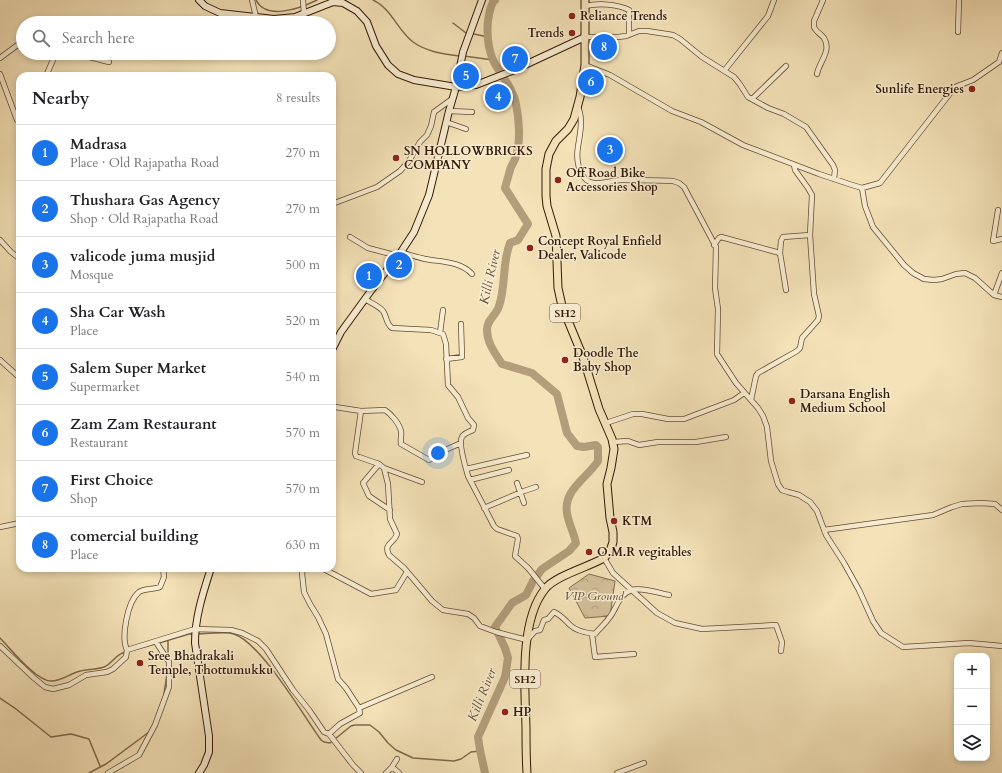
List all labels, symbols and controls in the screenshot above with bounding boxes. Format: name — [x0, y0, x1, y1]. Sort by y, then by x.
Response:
place label: Reliance Trends — [580, 8, 667, 24]
marker: Reliance Trends — [567, 11, 577, 21]
search box — [16, 16, 336, 60]
place label: Trends — [527, 25, 564, 41]
icon: search — [30, 27, 52, 49]
text: Search here — [62, 28, 135, 48]
marker: Trends — [567, 28, 577, 38]
pin: 8 — [591, 32, 617, 62]
pin: 7 — [502, 44, 528, 74]
pin: 5 — [453, 61, 479, 91]
pin: 6 — [578, 67, 604, 97]
place label: Sunlife Energies — [875, 81, 964, 97]
pin: 4 — [485, 82, 511, 112]
marker: Sunlife Energies — [967, 84, 977, 94]
text: Nearby — [32, 87, 89, 110]
text: 8 results — [276, 89, 320, 107]
text: Madrasa — [70, 134, 127, 154]
pin: 3 — [597, 135, 623, 165]
place label: SN HOLLOWBRICKS COMPANY — [404, 143, 533, 173]
text: 1 — [42, 144, 48, 162]
text: 270 m — [286, 144, 320, 162]
marker: SN HOLLOWBRICKS COMPANY — [391, 153, 401, 163]
text: Place · Old Rajapatha Road — [70, 154, 219, 172]
place label: Off Road Bike Accessories Shop — [566, 165, 658, 195]
marker: Off Road Bike Accessories Shop — [553, 175, 563, 185]
text: Thushara Gas Agency — [70, 190, 220, 210]
text: 2 — [42, 200, 48, 218]
text: 270 m — [286, 200, 320, 218]
text: Shop · Old Rajapatha Road — [70, 210, 218, 228]
place label: Concept Royal Enfield Dealer, Valicode — [538, 233, 662, 263]
marker: Concept Royal Enfield Dealer, Valicode — [525, 243, 535, 253]
text: valicode juma musjid — [70, 246, 215, 266]
water label: Killi River — [475, 247, 505, 306]
pin: 2 — [386, 250, 412, 280]
text: 3 — [42, 256, 48, 274]
text: 500 m — [286, 256, 320, 274]
pin: 1 — [356, 261, 382, 291]
text: Mosque — [70, 266, 114, 284]
text: Sha Car Wash — [70, 302, 166, 322]
road number: SH2 — [550, 304, 580, 322]
text: 4 — [42, 312, 48, 330]
text: 520 m — [286, 312, 320, 330]
text: Place — [70, 322, 98, 340]
place label: Doodle The Baby Shop — [573, 345, 639, 375]
marker: Doodle The Baby Shop — [560, 355, 570, 365]
text: Salem Super Market — [70, 358, 206, 378]
text: 5 — [42, 368, 48, 386]
text: 540 m — [286, 368, 320, 386]
text: Supermarket — [70, 378, 140, 396]
place label: Darsana English Medium School — [800, 386, 891, 416]
marker: Darsana English Medium School — [787, 396, 797, 406]
text: Zam Zam Restaurant — [70, 414, 216, 434]
text: 6 — [42, 424, 48, 442]
text: 570 m — [286, 424, 320, 442]
text: Restaurant — [70, 434, 128, 452]
your location — [428, 443, 448, 463]
text: First Choice — [70, 470, 153, 490]
text: 7 — [42, 480, 48, 498]
text: 570 m — [286, 480, 320, 498]
text: Shop — [70, 490, 98, 508]
place label: KTM — [622, 513, 653, 529]
marker: KTM — [609, 516, 619, 526]
text: comercial building — [70, 526, 198, 546]
text: 8 — [42, 536, 48, 554]
text: 630 m — [286, 536, 320, 554]
place label: O.M.R vegitables — [597, 544, 692, 560]
text: Place — [70, 546, 98, 564]
marker: O.M.R vegitables — [584, 547, 594, 557]
park label: VIP Ground — [564, 588, 625, 604]
place label: Sree Bhadrakali Temple, Thottumukku — [148, 648, 273, 678]
map controls — [954, 653, 990, 761]
button: + — [954, 653, 990, 689]
marker: Sree Bhadrakali Temple, Thottumukku — [135, 658, 145, 668]
water label: Killi River — [463, 665, 501, 724]
road number: SH2 — [510, 670, 540, 688]
button: − — [954, 689, 990, 725]
place label: HP — [513, 704, 532, 720]
marker: HP — [500, 707, 510, 717]
button: layers — [954, 725, 990, 761]

